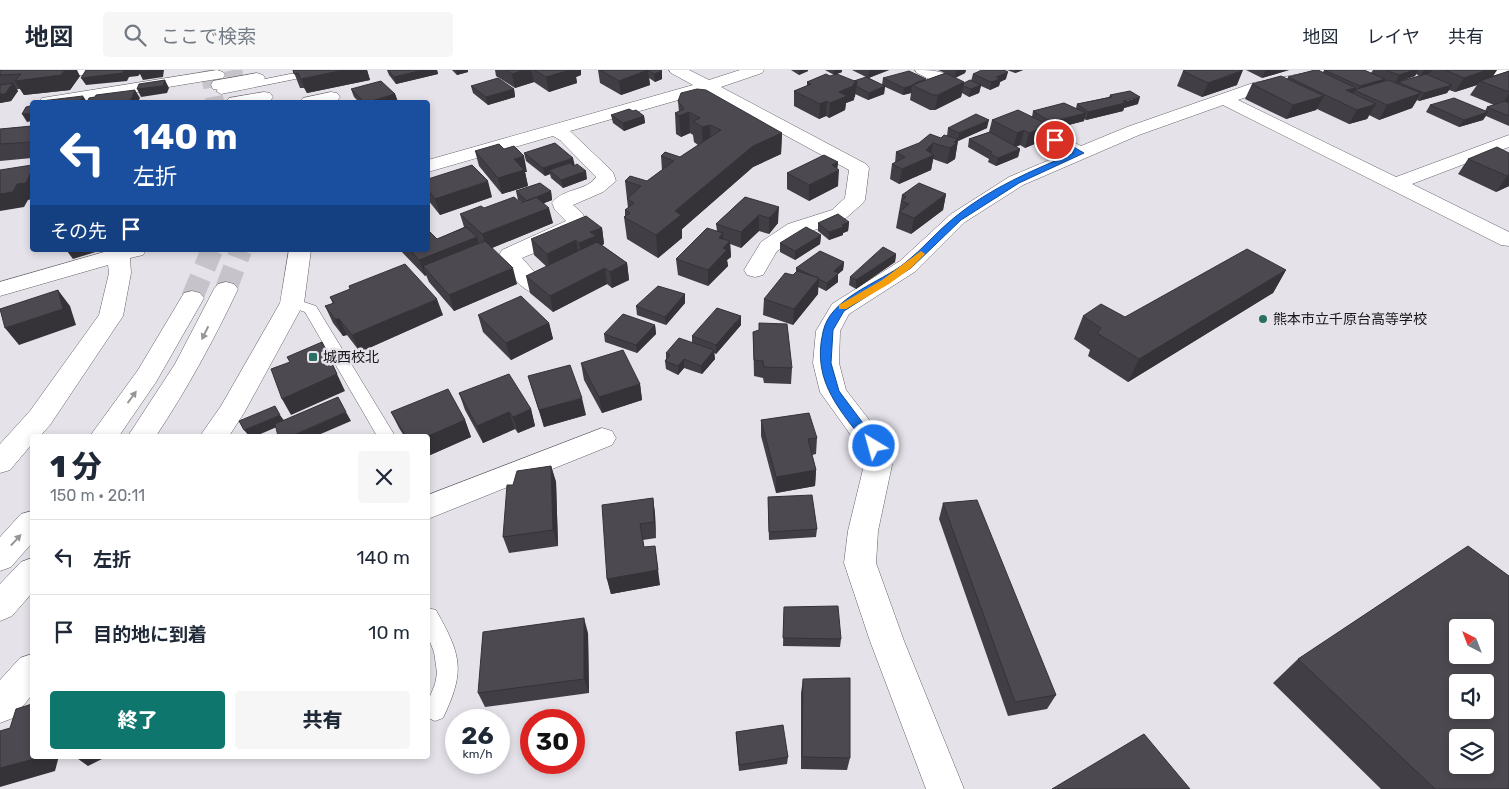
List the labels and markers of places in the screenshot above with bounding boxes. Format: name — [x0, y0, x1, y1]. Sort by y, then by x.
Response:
pin — [1034, 119, 1076, 161]
place label: 熊本市立千原台高等学校 — [1273, 311, 1427, 328]
marker: 熊本市立千原台高等学校 — [1257, 313, 1269, 325]
place label: 城西校北 — [323, 349, 379, 366]
marker: 城西校北 — [307, 351, 319, 363]

